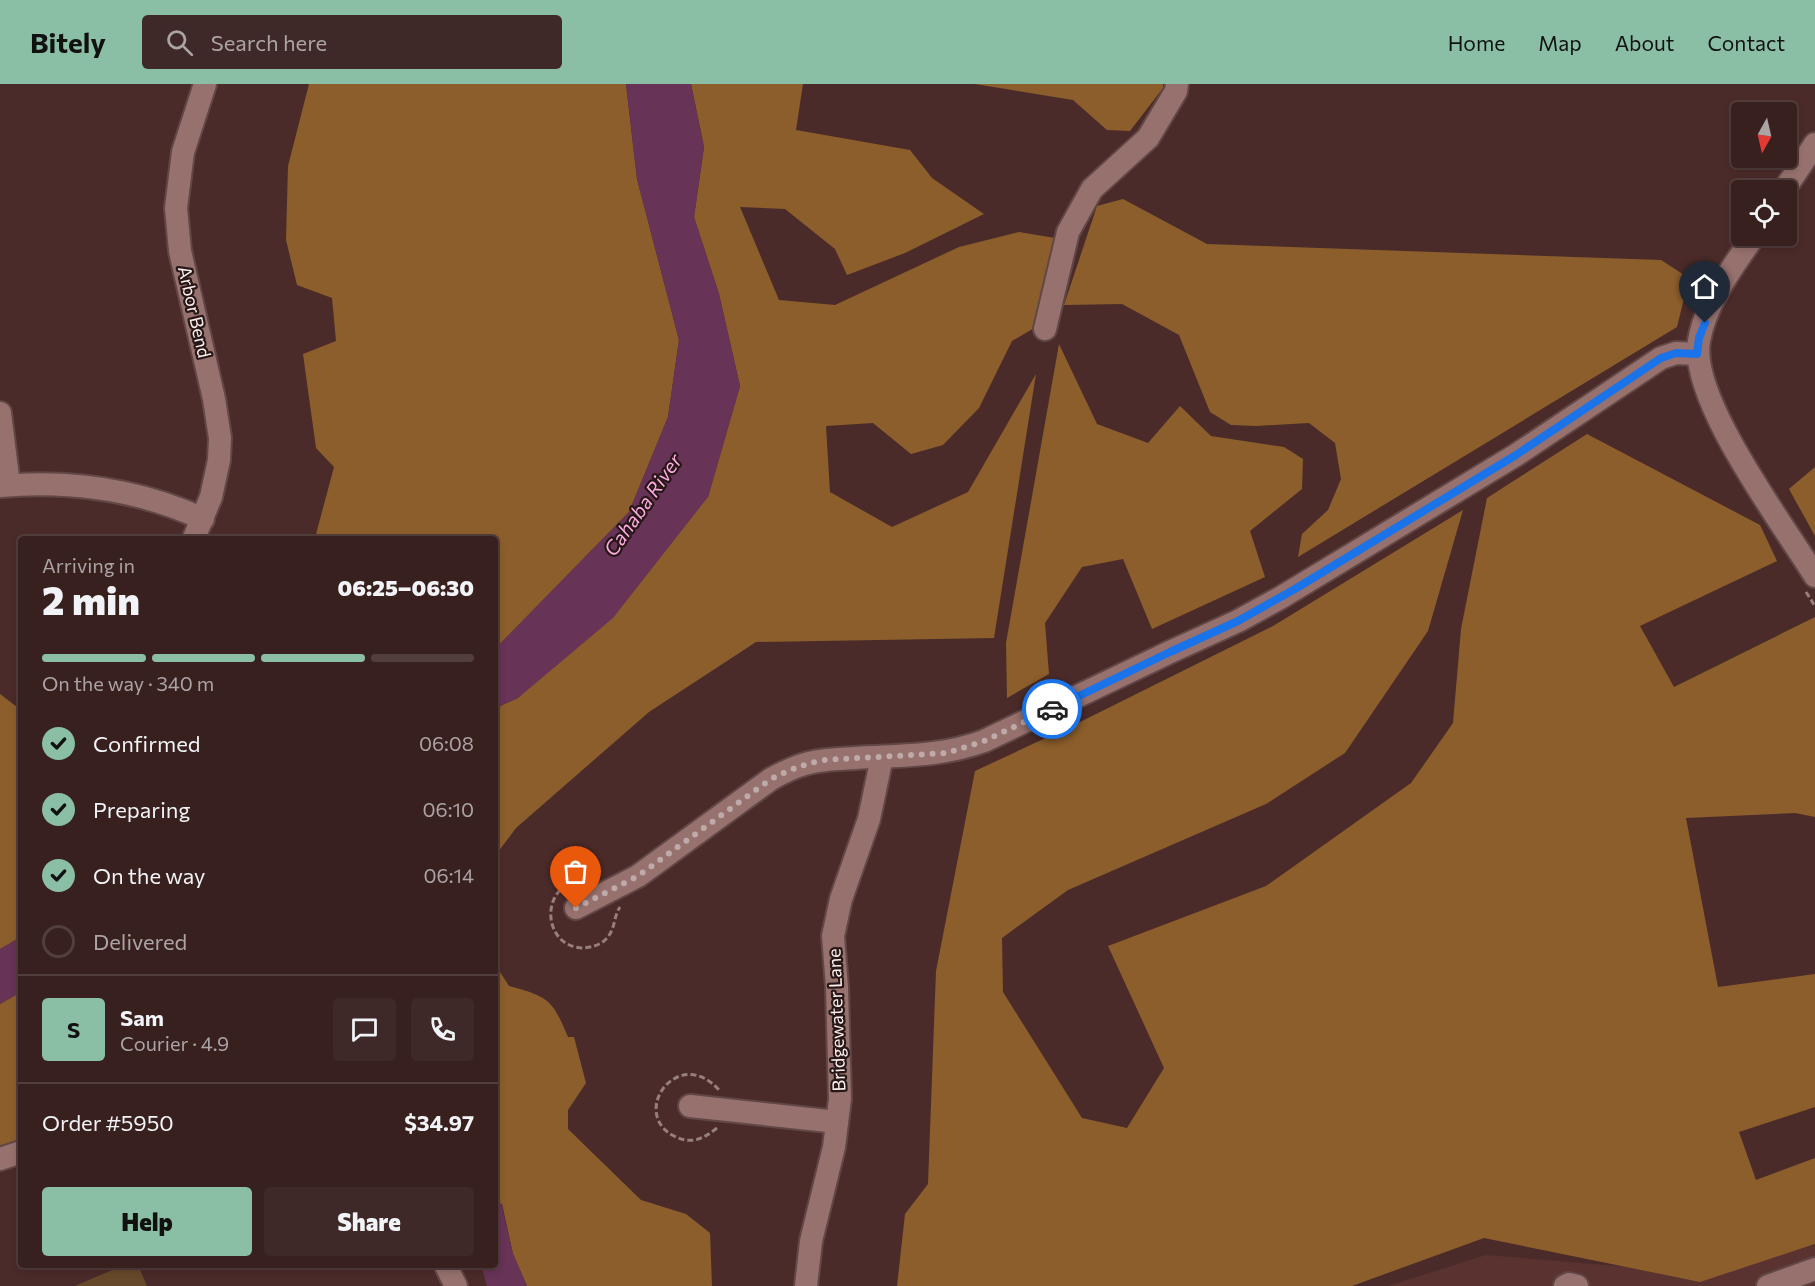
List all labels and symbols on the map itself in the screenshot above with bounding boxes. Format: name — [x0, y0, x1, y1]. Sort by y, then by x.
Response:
north arrow — [1731, 102, 1797, 168]
pin — [1679, 261, 1730, 323]
street label: Arbor Bend — [174, 264, 216, 360]
water label: Cahaba River — [598, 448, 687, 560]
courier — [1022, 679, 1082, 739]
pin — [550, 846, 601, 908]
street label: Bridgewater Lane — [823, 948, 849, 1092]

